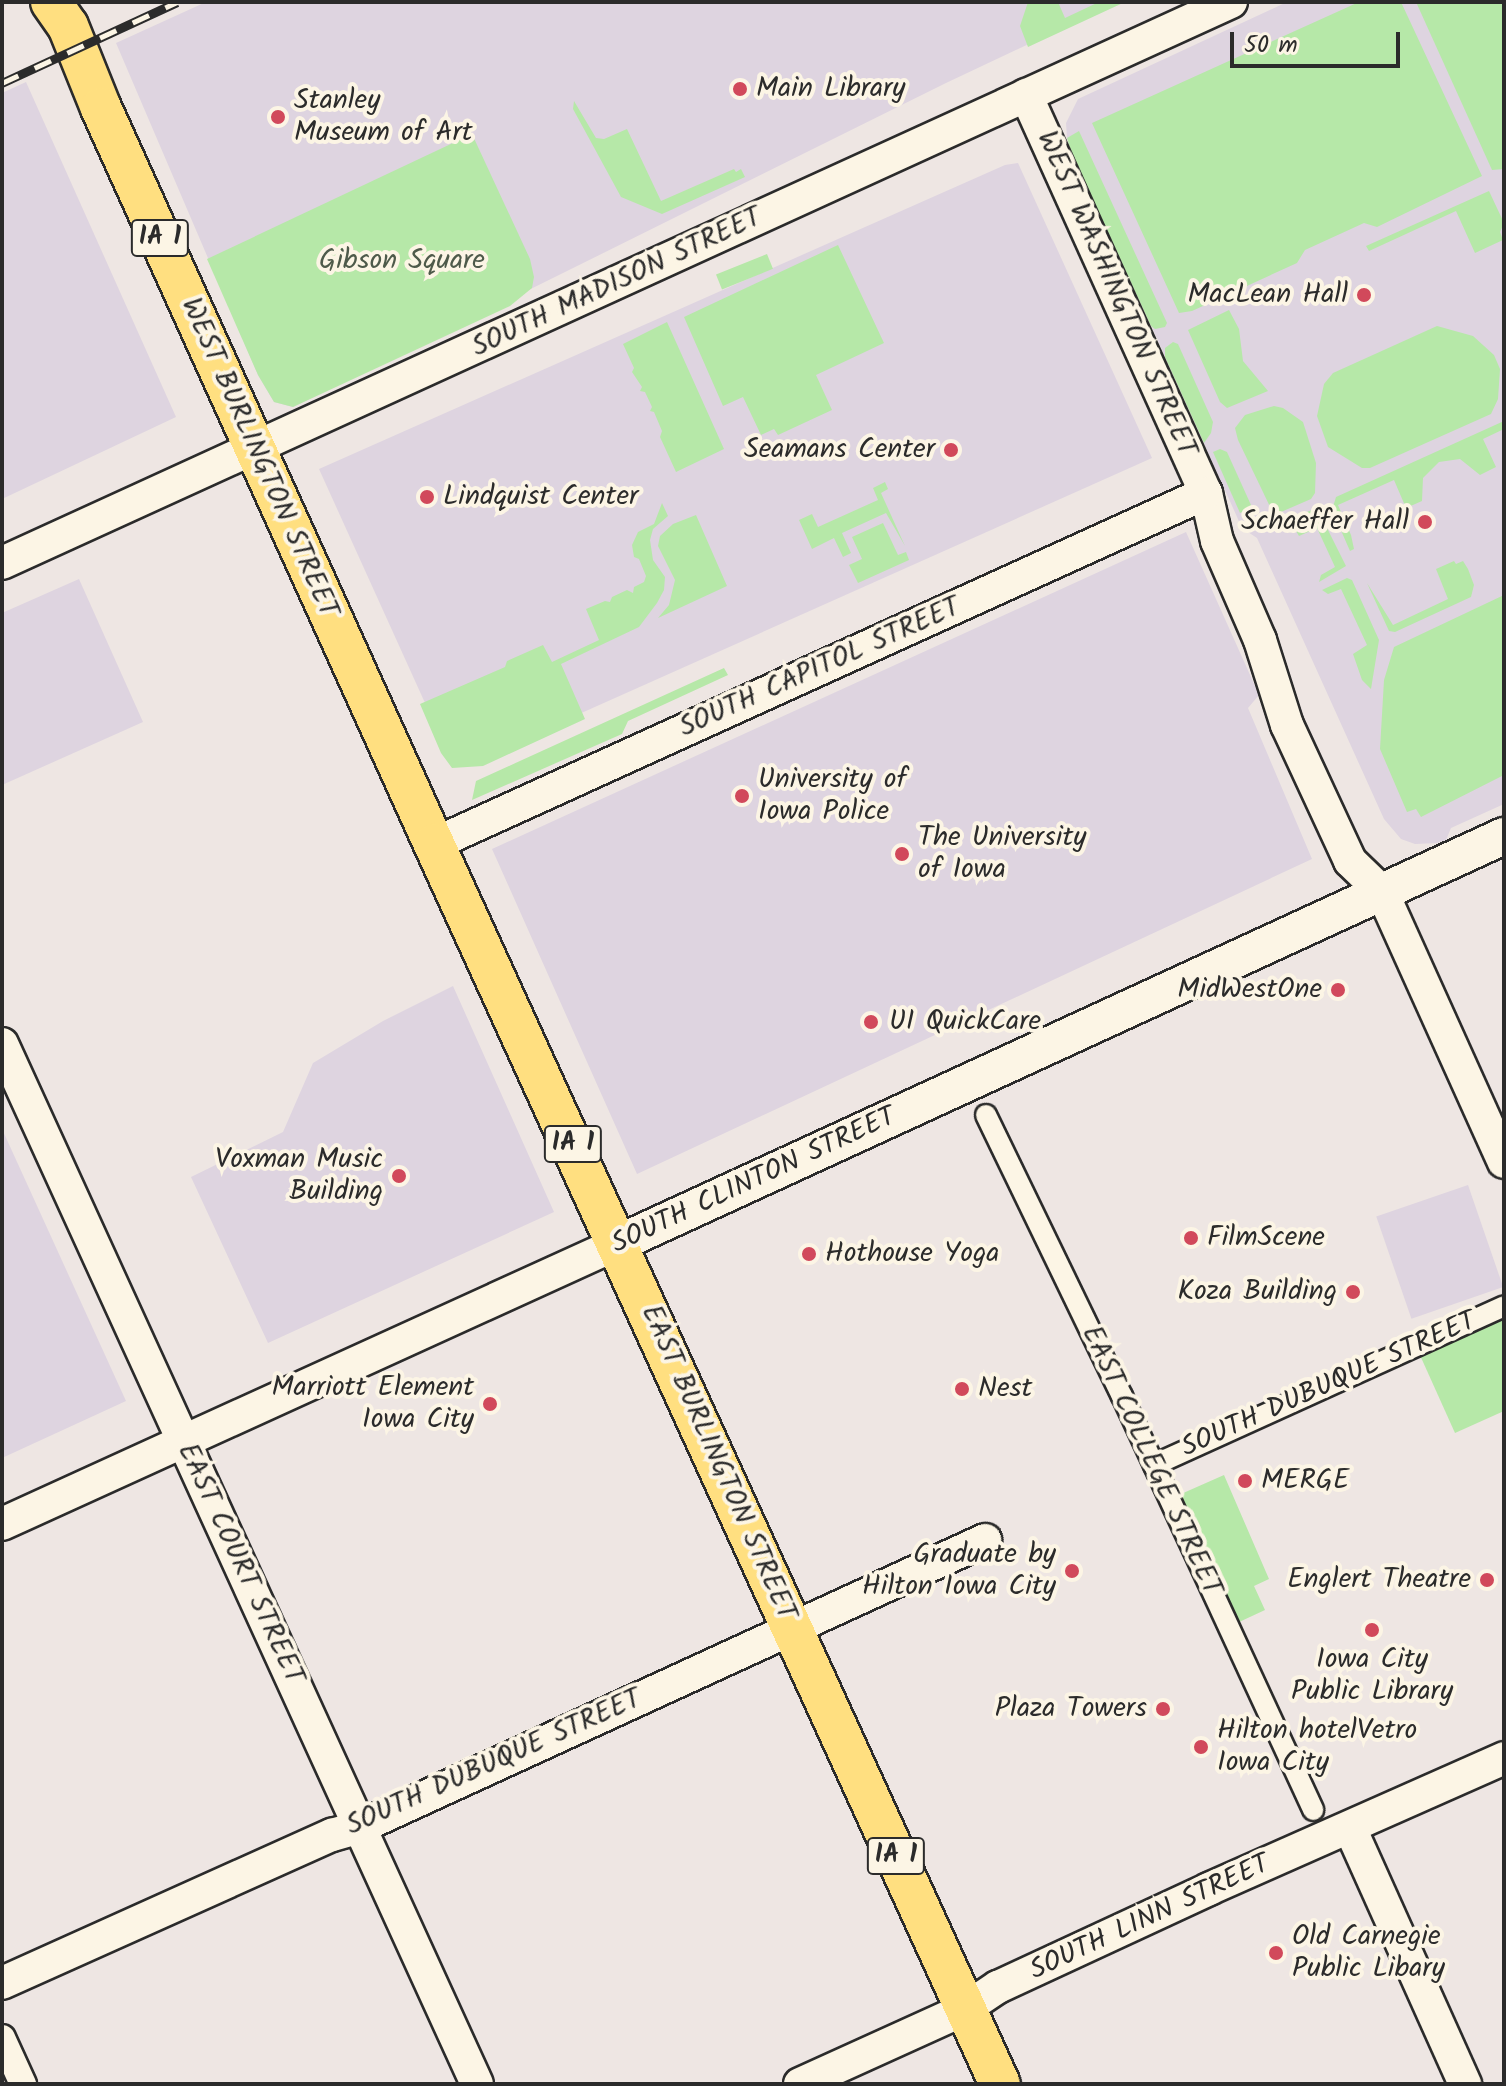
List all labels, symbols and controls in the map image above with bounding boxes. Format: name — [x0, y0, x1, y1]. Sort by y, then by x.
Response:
scale bar — [1234, 16, 1404, 66]
text: 50 m — [1244, 26, 1298, 65]
place label: Main Library — [756, 72, 905, 106]
marker: Main Library — [731, 80, 749, 98]
place label: Stanley Museum of Art — [294, 84, 473, 150]
marker: Stanley Museum of Art — [269, 108, 287, 126]
street label: WEST WASHINGTON STREET — [1029, 126, 1203, 462]
street label: SOUTH MADISON STREET — [467, 201, 767, 365]
road number: IA 1 — [130, 216, 190, 260]
park label: Gibson Square — [319, 244, 485, 278]
place label: MacLean Hall — [1188, 278, 1348, 312]
marker: MacLean Hall — [1355, 286, 1373, 304]
street label: WEST BURLINGTON STREET — [173, 293, 345, 623]
place label: Seamans Center — [744, 433, 935, 467]
marker: Seamans Center — [942, 441, 960, 459]
place label: Lindquist Center — [443, 480, 638, 514]
marker: Lindquist Center — [418, 488, 436, 506]
place label: Schaeffer Hall — [1241, 505, 1409, 539]
marker: Schaeffer Hall — [1416, 513, 1434, 531]
street label: SOUTH CAPITOL STREET — [674, 591, 966, 745]
place label: University of Iowa Police — [758, 763, 907, 829]
marker: University of Iowa Police — [733, 787, 751, 805]
place label: The University of Iowa — [918, 821, 1086, 887]
marker: The University of Iowa — [893, 845, 911, 863]
place label: MidWestOne — [1177, 973, 1322, 1007]
marker: MidWestOne — [1329, 981, 1347, 999]
place label: UI QuickCare — [889, 1005, 1041, 1039]
marker: UI QuickCare — [860, 1011, 882, 1033]
street label: SOUTH CLINTON STREET — [607, 1100, 901, 1262]
road number: IA 1 — [543, 1122, 603, 1166]
place label: Voxman Music Building — [215, 1143, 383, 1209]
marker: Voxman Music Building — [390, 1167, 408, 1185]
place label: FilmScene — [1207, 1221, 1325, 1255]
marker: FilmScene — [1182, 1229, 1200, 1247]
place label: Hothouse Yoga — [825, 1237, 999, 1271]
marker: Hothouse Yoga — [800, 1245, 818, 1263]
place label: Koza Building — [1177, 1275, 1337, 1309]
marker: Koza Building — [1344, 1283, 1362, 1301]
street label: EAST BURLINGTON STREET — [633, 1300, 803, 1626]
street label: SOUTH DUBUQUE STREET — [1176, 1305, 1482, 1465]
street label: EAST COLLEGE STREET — [1074, 1321, 1228, 1601]
place label: Marriott Element Iowa City — [272, 1371, 474, 1437]
place label: Nest — [978, 1372, 1032, 1406]
marker: Nest — [953, 1380, 971, 1398]
marker: Marriott Element Iowa City — [481, 1395, 499, 1413]
street label: EAST COURT STREET — [169, 1438, 311, 1690]
place label: MERGE — [1261, 1464, 1349, 1498]
marker: MERGE — [1236, 1472, 1254, 1490]
place label: Graduate by Hilton Iowa City — [862, 1538, 1056, 1604]
marker: Graduate by Hilton Iowa City — [1063, 1562, 1081, 1580]
place label: Englert Theatre — [1287, 1563, 1471, 1597]
marker: Englert Theatre — [1478, 1571, 1496, 1589]
marker: Iowa City Public Library — [1363, 1621, 1381, 1639]
place label: Iowa City Public Library — [1291, 1643, 1453, 1709]
street label: SOUTH DUBUQUE STREET — [341, 1683, 647, 1843]
place label: Plaza Towers — [995, 1692, 1147, 1726]
marker: Plaza Towers — [1154, 1700, 1172, 1718]
place label: Hilton hotelVetro Iowa City — [1217, 1714, 1417, 1780]
marker: Hilton hotelVetro Iowa City — [1192, 1738, 1210, 1756]
road number: IA 1 — [866, 1834, 926, 1878]
street label: SOUTH LINN STREET — [1025, 1848, 1275, 1988]
place label: Old Carnegie Public Libary — [1292, 1920, 1445, 1986]
marker: Old Carnegie Public Libary — [1267, 1944, 1285, 1962]

